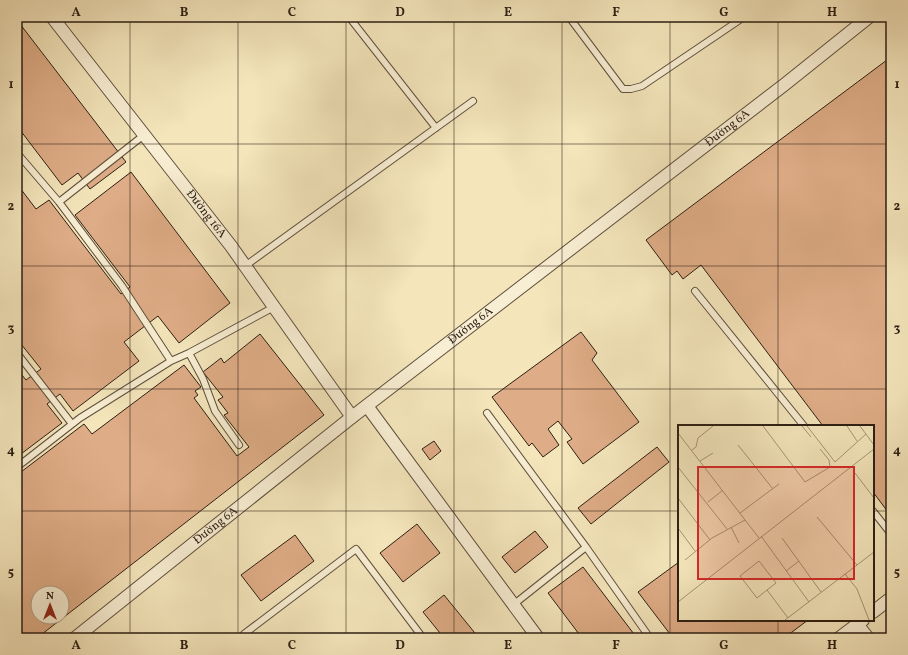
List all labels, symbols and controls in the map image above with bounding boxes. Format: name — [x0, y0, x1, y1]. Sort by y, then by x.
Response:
text: A — [71, 4, 81, 22]
text: B — [180, 4, 189, 22]
text: C — [288, 4, 296, 22]
text: D — [395, 4, 405, 22]
text: E — [504, 4, 512, 22]
text: F — [612, 4, 620, 22]
text: G — [719, 4, 729, 22]
text: H — [827, 4, 837, 22]
text: 1 — [8, 76, 14, 94]
text: 1 — [894, 76, 900, 94]
street label: Đường 6A — [702, 106, 754, 151]
street label: Đường 16A — [182, 186, 230, 242]
text: 2 — [8, 198, 15, 216]
text: 2 — [894, 198, 901, 216]
street label: Đường 6A — [445, 303, 497, 348]
text: 3 — [8, 320, 15, 338]
text: 3 — [894, 320, 901, 338]
inset map — [678, 425, 874, 621]
text: 4 — [7, 442, 15, 460]
text: 4 — [893, 442, 901, 460]
street label: Đường 6A — [190, 503, 242, 548]
text: 5 — [8, 564, 14, 582]
text: 5 — [894, 564, 900, 582]
north arrow — [30, 585, 70, 625]
text: N — [46, 589, 54, 604]
text: A — [71, 637, 81, 655]
text: B — [180, 637, 189, 655]
text: C — [288, 637, 296, 655]
text: D — [395, 637, 405, 655]
text: E — [504, 637, 512, 655]
text: F — [612, 637, 620, 655]
text: G — [719, 637, 729, 655]
text: H — [827, 637, 837, 655]

